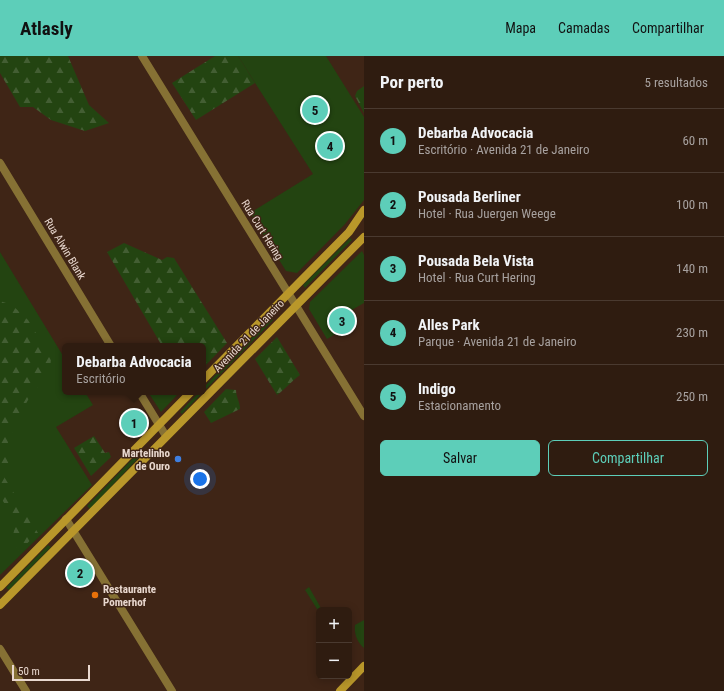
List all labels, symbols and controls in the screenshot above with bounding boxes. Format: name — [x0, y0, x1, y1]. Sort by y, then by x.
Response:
text: Atlasly — [20, 17, 73, 40]
text: Mapa — [505, 20, 536, 36]
text: Camadas — [558, 20, 610, 36]
text: Compartilhar — [632, 20, 704, 36]
text: Por perto — [380, 72, 444, 92]
text: 5 resultados — [644, 75, 708, 90]
pin: 5 — [302, 95, 328, 125]
text: Debarba Advocacia — [418, 124, 533, 142]
pin: 4 — [317, 131, 343, 161]
text: 1 — [390, 133, 396, 148]
text: 60 m — [682, 133, 708, 148]
text: Escritório · Avenida 21 de Janeiro — [418, 142, 589, 157]
text: Pousada Berliner — [418, 188, 521, 206]
text: 2 — [390, 197, 396, 212]
text: 100 m — [676, 197, 708, 212]
street label: Rua Curt Hering — [238, 198, 286, 262]
text: Hotel · Rua Juergen Weege — [418, 206, 556, 221]
street label: Rua Alwin Blank — [42, 216, 88, 282]
text: Pousada Bela Vista — [418, 252, 534, 270]
text: 3 — [390, 261, 396, 276]
text: 140 m — [676, 261, 708, 276]
text: Hotel · Rua Curt Hering — [418, 270, 536, 285]
street label: Avenida 21 de Janeiro — [211, 297, 287, 375]
pin: 3 — [329, 306, 355, 336]
text: Alles Park — [418, 316, 480, 334]
text: 4 — [390, 325, 396, 340]
text: 230 m — [676, 325, 708, 340]
text: Parque · Avenida 21 de Janeiro — [418, 334, 577, 349]
popup — [62, 343, 206, 395]
text: Debarba Advocacia — [76, 353, 192, 371]
text: Escritório — [76, 371, 125, 386]
text: Indigo — [418, 380, 456, 398]
text: 5 — [390, 389, 396, 404]
text: 250 m — [676, 389, 708, 404]
text: Estacionamento — [418, 398, 501, 413]
pin: 1 — [121, 408, 147, 438]
button: Salvar — [380, 440, 540, 476]
button: Compartilhar — [548, 440, 708, 476]
place label: Martelinho de Ouro — [122, 447, 171, 473]
marker: Martelinho de Ouro — [173, 454, 183, 464]
your location — [190, 469, 210, 489]
pin: 2 — [67, 558, 93, 588]
place label: Restaurante Pomerhof — [103, 583, 156, 609]
marker: Restaurante Pomerhof — [90, 590, 100, 600]
map controls — [316, 607, 352, 679]
button: + — [316, 607, 352, 643]
button: − — [316, 643, 352, 679]
scale bar — [12, 663, 90, 682]
text: 50 m — [18, 665, 40, 678]

